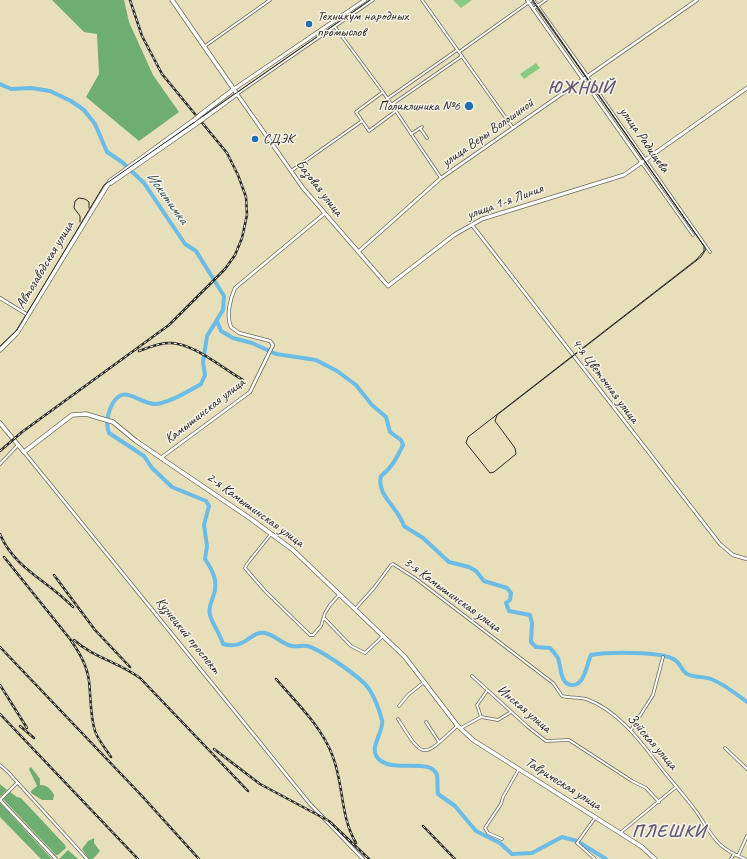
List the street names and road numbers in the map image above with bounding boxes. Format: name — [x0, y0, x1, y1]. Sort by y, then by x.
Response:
street label: улица Веры Волошиной — [439, 95, 537, 171]
street label: улица Радищева — [615, 104, 673, 176]
street label: Базовая улица — [292, 156, 346, 220]
street label: улица 1-я Линия — [465, 180, 545, 224]
street label: Автозаводская улица — [12, 218, 78, 312]
street label: 4-я Цветочная улица — [568, 335, 642, 427]
street label: Камышинская улица — [161, 374, 249, 448]
street label: 2-я Камышинская улица — [203, 469, 307, 551]
street label: 3-я Камышинская улица — [400, 554, 504, 636]
street label: Кузнецкий проспект — [152, 594, 224, 678]
street label: Инская улица — [494, 682, 554, 736]
street label: Зейская улица — [623, 711, 681, 773]
street label: Таврическая улица — [522, 754, 604, 814]

